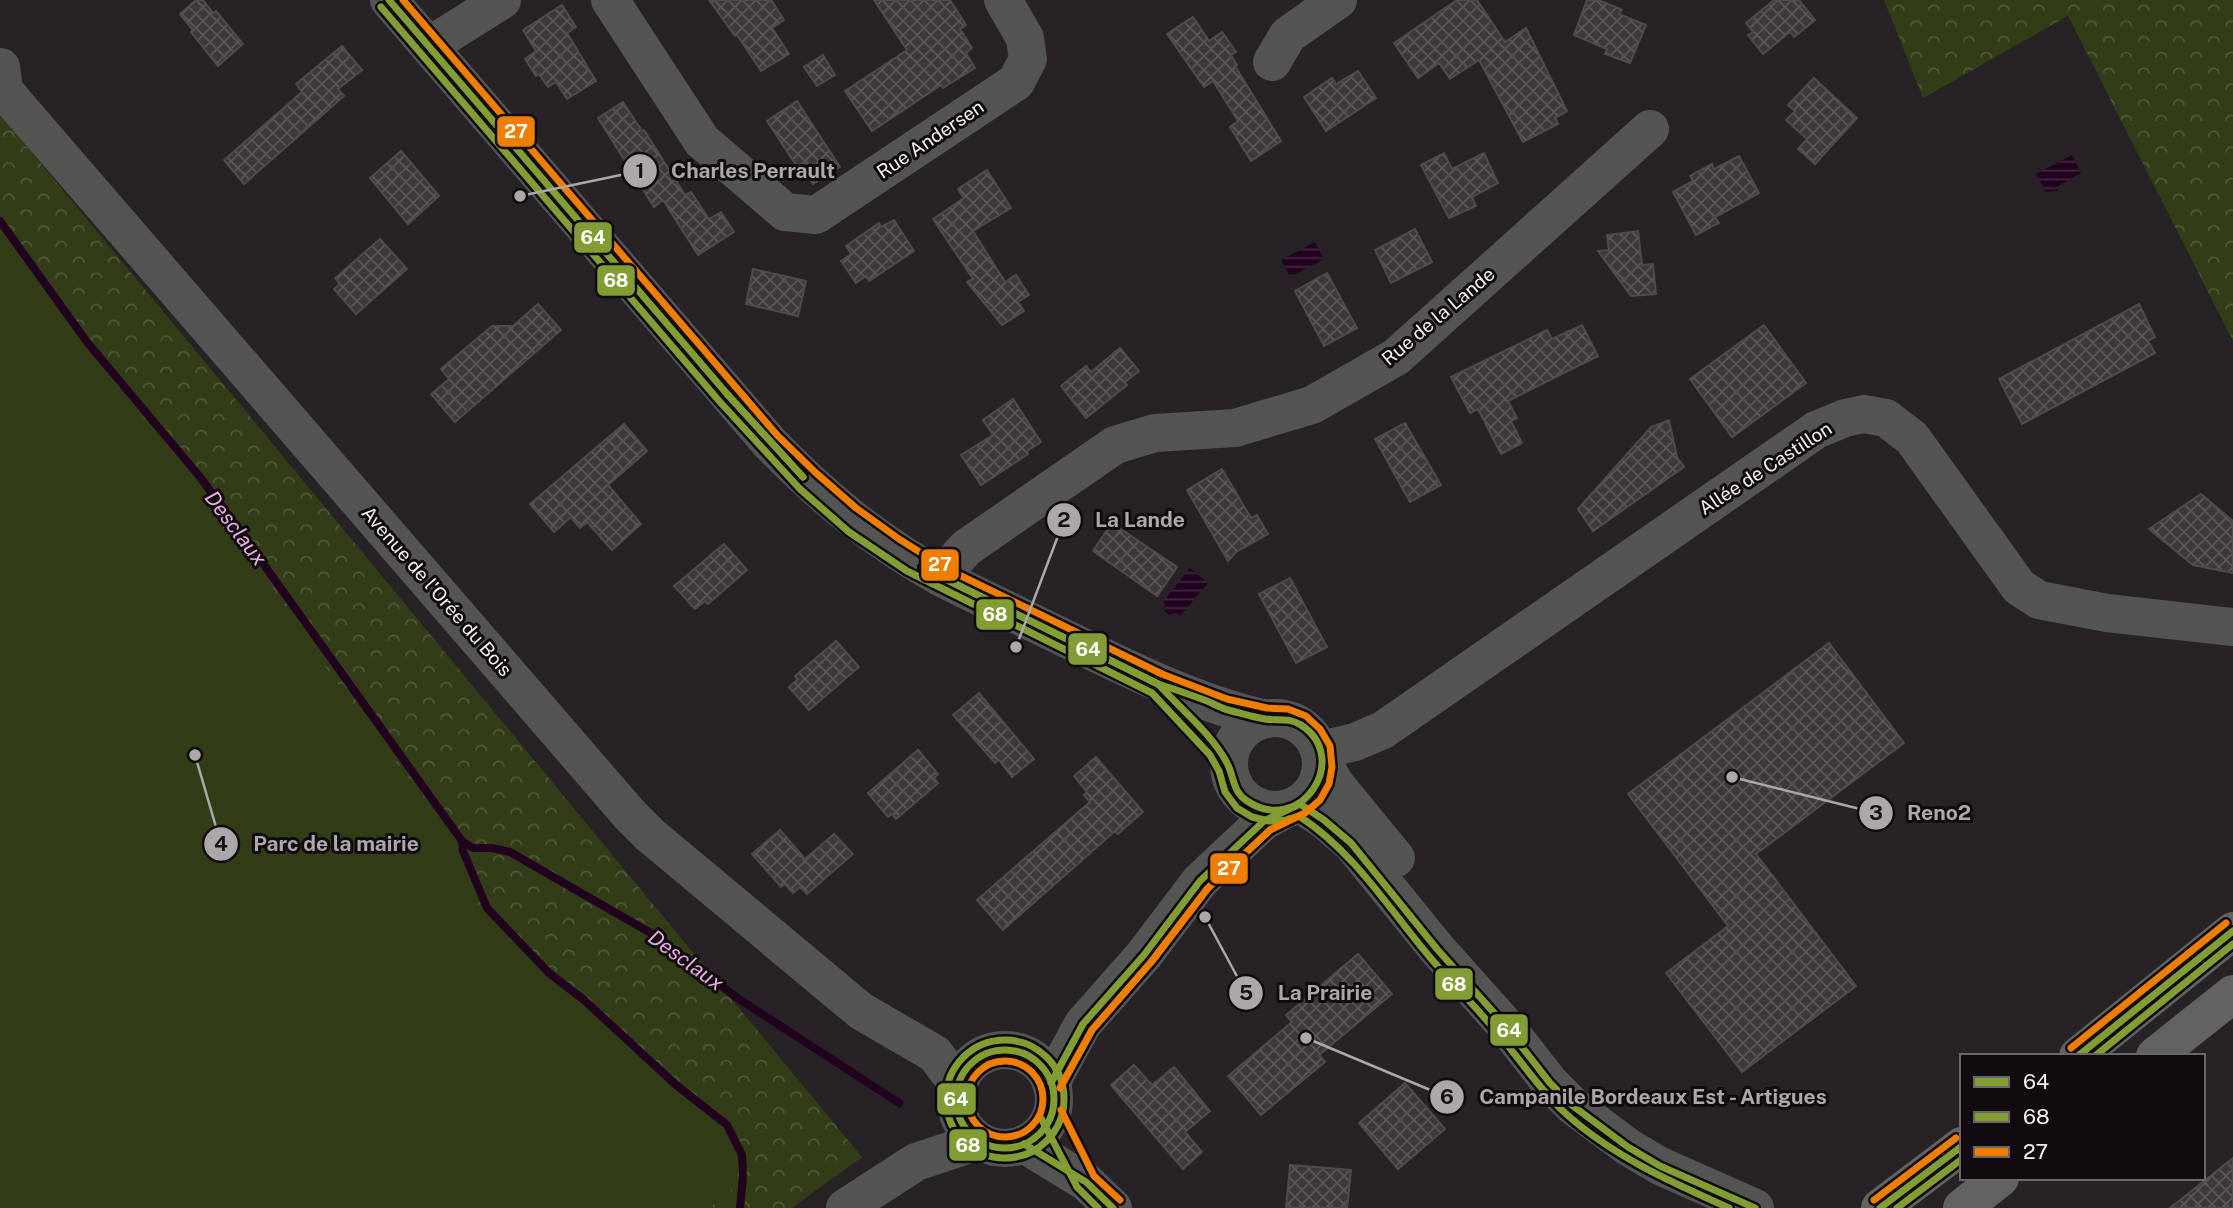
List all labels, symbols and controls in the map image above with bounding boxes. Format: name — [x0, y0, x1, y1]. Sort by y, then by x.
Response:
street label: Rue Andersen — [872, 95, 988, 183]
line badge: 27 — [496, 115, 536, 148]
text: 27 — [504, 120, 528, 142]
callout: Charles Perrault — [622, 150, 849, 192]
text: 1 — [636, 158, 645, 183]
text: Charles Perrault — [671, 158, 835, 183]
line badge: 64 — [573, 221, 613, 254]
text: 64 — [581, 226, 605, 248]
street label: Rue de la Lande — [1377, 262, 1499, 370]
line badge: 68 — [596, 264, 636, 297]
text: 68 — [603, 269, 629, 291]
street label: Allée de Castillon — [1694, 417, 1836, 519]
water label: Desclaux — [200, 486, 273, 571]
callout: La Lande — [1046, 499, 1199, 541]
street label: Avenue de l'Orée du Bois — [357, 502, 517, 680]
text: 2 — [1057, 507, 1071, 532]
text: La Lande — [1095, 507, 1185, 532]
line badge: 27 — [920, 548, 960, 582]
text: 27 — [928, 553, 952, 575]
line badge: 68 — [975, 598, 1015, 631]
text: 68 — [982, 603, 1008, 625]
line badge: 64 — [1067, 632, 1108, 666]
text: 64 — [1076, 638, 1100, 660]
callout: Reno2 — [1858, 792, 1985, 834]
text: 3 — [1869, 800, 1883, 825]
text: Reno2 — [1907, 800, 1971, 825]
callout: Parc de la mairie — [204, 823, 433, 865]
text: 4 — [214, 831, 228, 856]
text: Parc de la mairie — [253, 831, 419, 856]
line badge: 27 — [1209, 852, 1249, 885]
text: 27 — [1217, 857, 1241, 879]
water label: Desclaux — [643, 924, 729, 996]
line badge: 68 — [1434, 967, 1474, 1001]
callout: La Prairie — [1229, 972, 1386, 1014]
text: 68 — [1441, 973, 1467, 995]
text: 5 — [1239, 980, 1253, 1005]
text: La Prairie — [1278, 980, 1372, 1005]
line badge: 64 — [1489, 1013, 1529, 1047]
text: 64 — [1497, 1019, 1521, 1041]
legend — [1960, 1054, 2205, 1180]
text: 64 — [2023, 1069, 2049, 1094]
callout: Campanile Bordeaux Est - Artigues — [1429, 1076, 1842, 1118]
line badge: 64 — [936, 1082, 977, 1116]
text: 6 — [1440, 1084, 1454, 1109]
text: Campanile Bordeaux Est - Artigues — [1479, 1084, 1827, 1109]
text: 64 — [944, 1088, 968, 1110]
text: 68 — [2023, 1104, 2050, 1129]
line badge: 68 — [948, 1128, 988, 1162]
text: 68 — [955, 1134, 981, 1156]
text: 27 — [2023, 1139, 2048, 1164]

